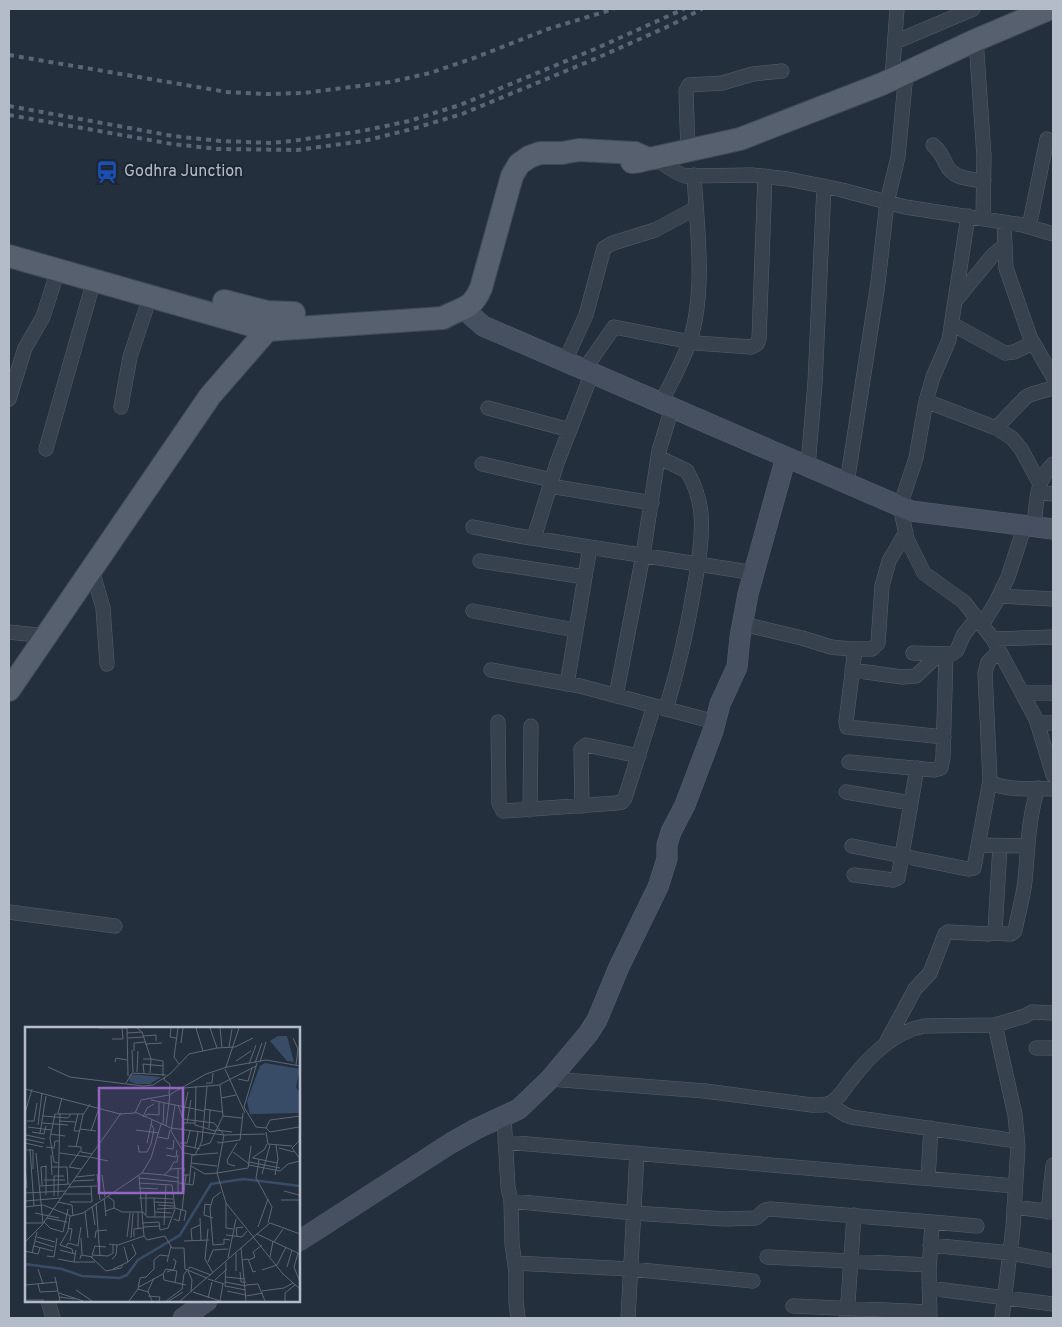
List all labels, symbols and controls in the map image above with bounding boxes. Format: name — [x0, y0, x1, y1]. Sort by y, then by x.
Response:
station icon: Godhra Junction — [94, 159, 120, 185]
place label: Godhra Junction — [124, 162, 243, 182]
inset map — [25, 1027, 300, 1302]

